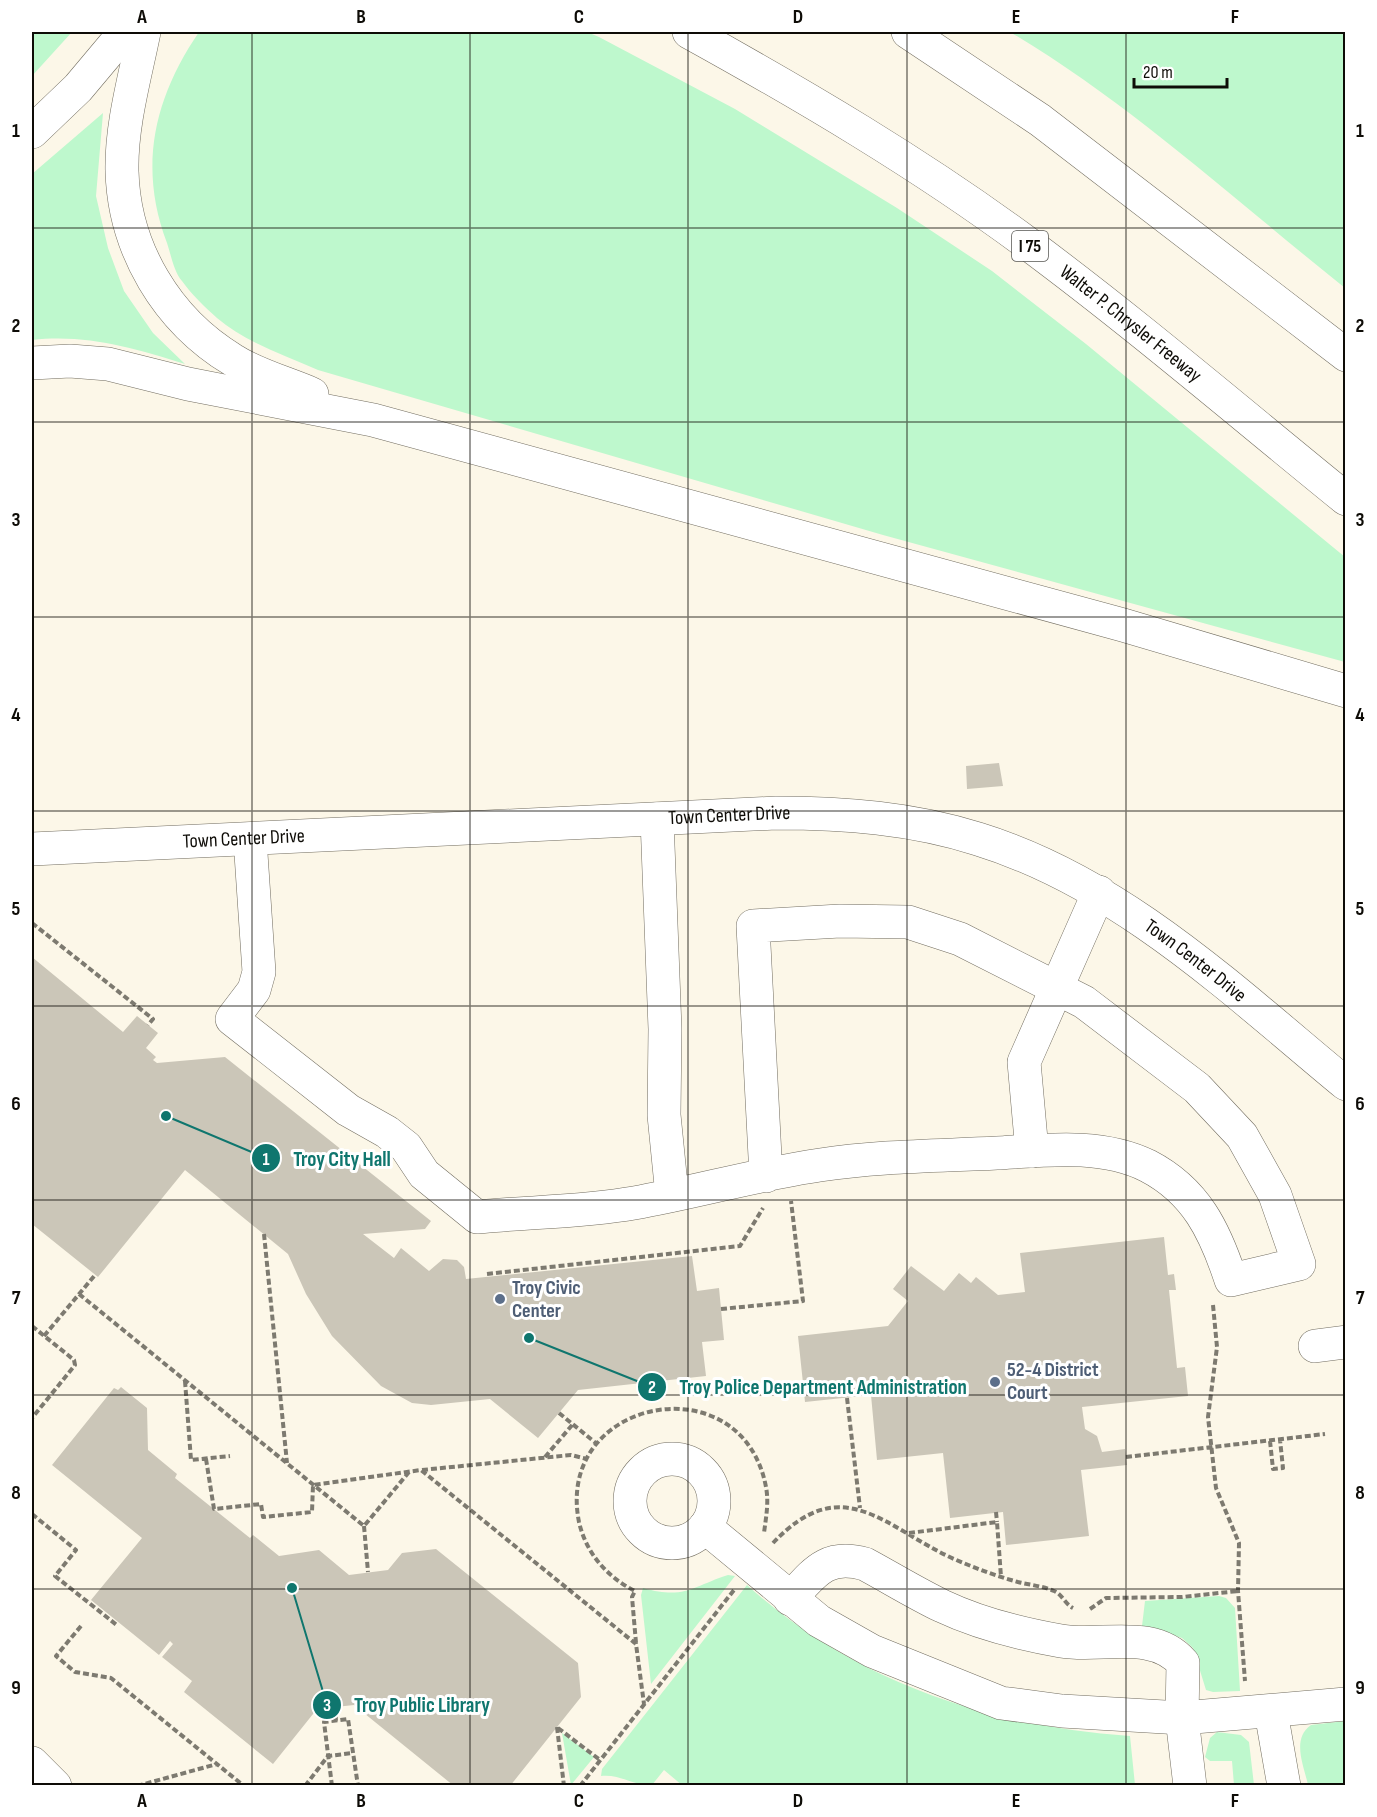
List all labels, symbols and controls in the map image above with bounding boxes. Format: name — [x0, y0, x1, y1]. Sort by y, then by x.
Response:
text: A — [136, 5, 147, 29]
text: B — [356, 5, 366, 29]
text: C — [574, 5, 584, 29]
text: D — [793, 5, 803, 29]
text: E — [1012, 5, 1020, 29]
text: F — [1231, 5, 1239, 29]
scale bar — [1134, 51, 1227, 89]
text: 20 m — [1143, 62, 1173, 83]
text: 1 — [12, 119, 20, 143]
text: 1 — [1356, 119, 1364, 143]
road number: I 75 — [1012, 231, 1048, 261]
street label: Walter P. Chrysler Freeway — [1055, 260, 1207, 388]
text: 2 — [12, 314, 20, 338]
text: 2 — [1356, 314, 1364, 338]
text: 3 — [12, 508, 21, 532]
text: 3 — [1356, 508, 1365, 532]
text: 4 — [11, 703, 21, 727]
text: 4 — [1355, 703, 1365, 727]
street label: Town Center Drive — [668, 801, 790, 830]
street label: Town Center Drive — [182, 824, 305, 854]
text: 5 — [12, 897, 21, 921]
text: 5 — [1356, 897, 1365, 921]
street label: Town Center Drive — [1140, 914, 1251, 1008]
text: 6 — [11, 1092, 21, 1116]
text: 6 — [1355, 1092, 1365, 1116]
callout: Troy City Hall — [251, 1139, 402, 1178]
text: Troy City Hall — [293, 1147, 391, 1172]
text: 1 — [262, 1149, 270, 1170]
place label: Troy Civic Center — [512, 1276, 581, 1323]
text: 7 — [12, 1286, 21, 1310]
text: 7 — [1356, 1286, 1365, 1310]
marker: Troy Civic Center — [493, 1292, 507, 1306]
place label: 52-4 District Court — [1007, 1358, 1099, 1405]
callout: Troy Police Department Administration — [637, 1367, 979, 1406]
text: Troy Police Department Administration — [679, 1375, 967, 1400]
marker: 52-4 District Court — [988, 1375, 1002, 1389]
text: 2 — [648, 1377, 656, 1398]
text: 8 — [11, 1481, 21, 1505]
text: 8 — [1355, 1481, 1365, 1505]
text: 9 — [11, 1676, 21, 1700]
text: 9 — [1355, 1676, 1365, 1700]
callout: Troy Public Library — [312, 1686, 502, 1725]
text: Troy Public Library — [354, 1693, 490, 1718]
text: 3 — [323, 1695, 331, 1716]
text: A — [136, 1789, 147, 1813]
text: B — [356, 1789, 366, 1813]
text: C — [574, 1789, 584, 1813]
text: D — [793, 1789, 803, 1813]
text: E — [1012, 1789, 1020, 1813]
text: F — [1231, 1789, 1239, 1813]

